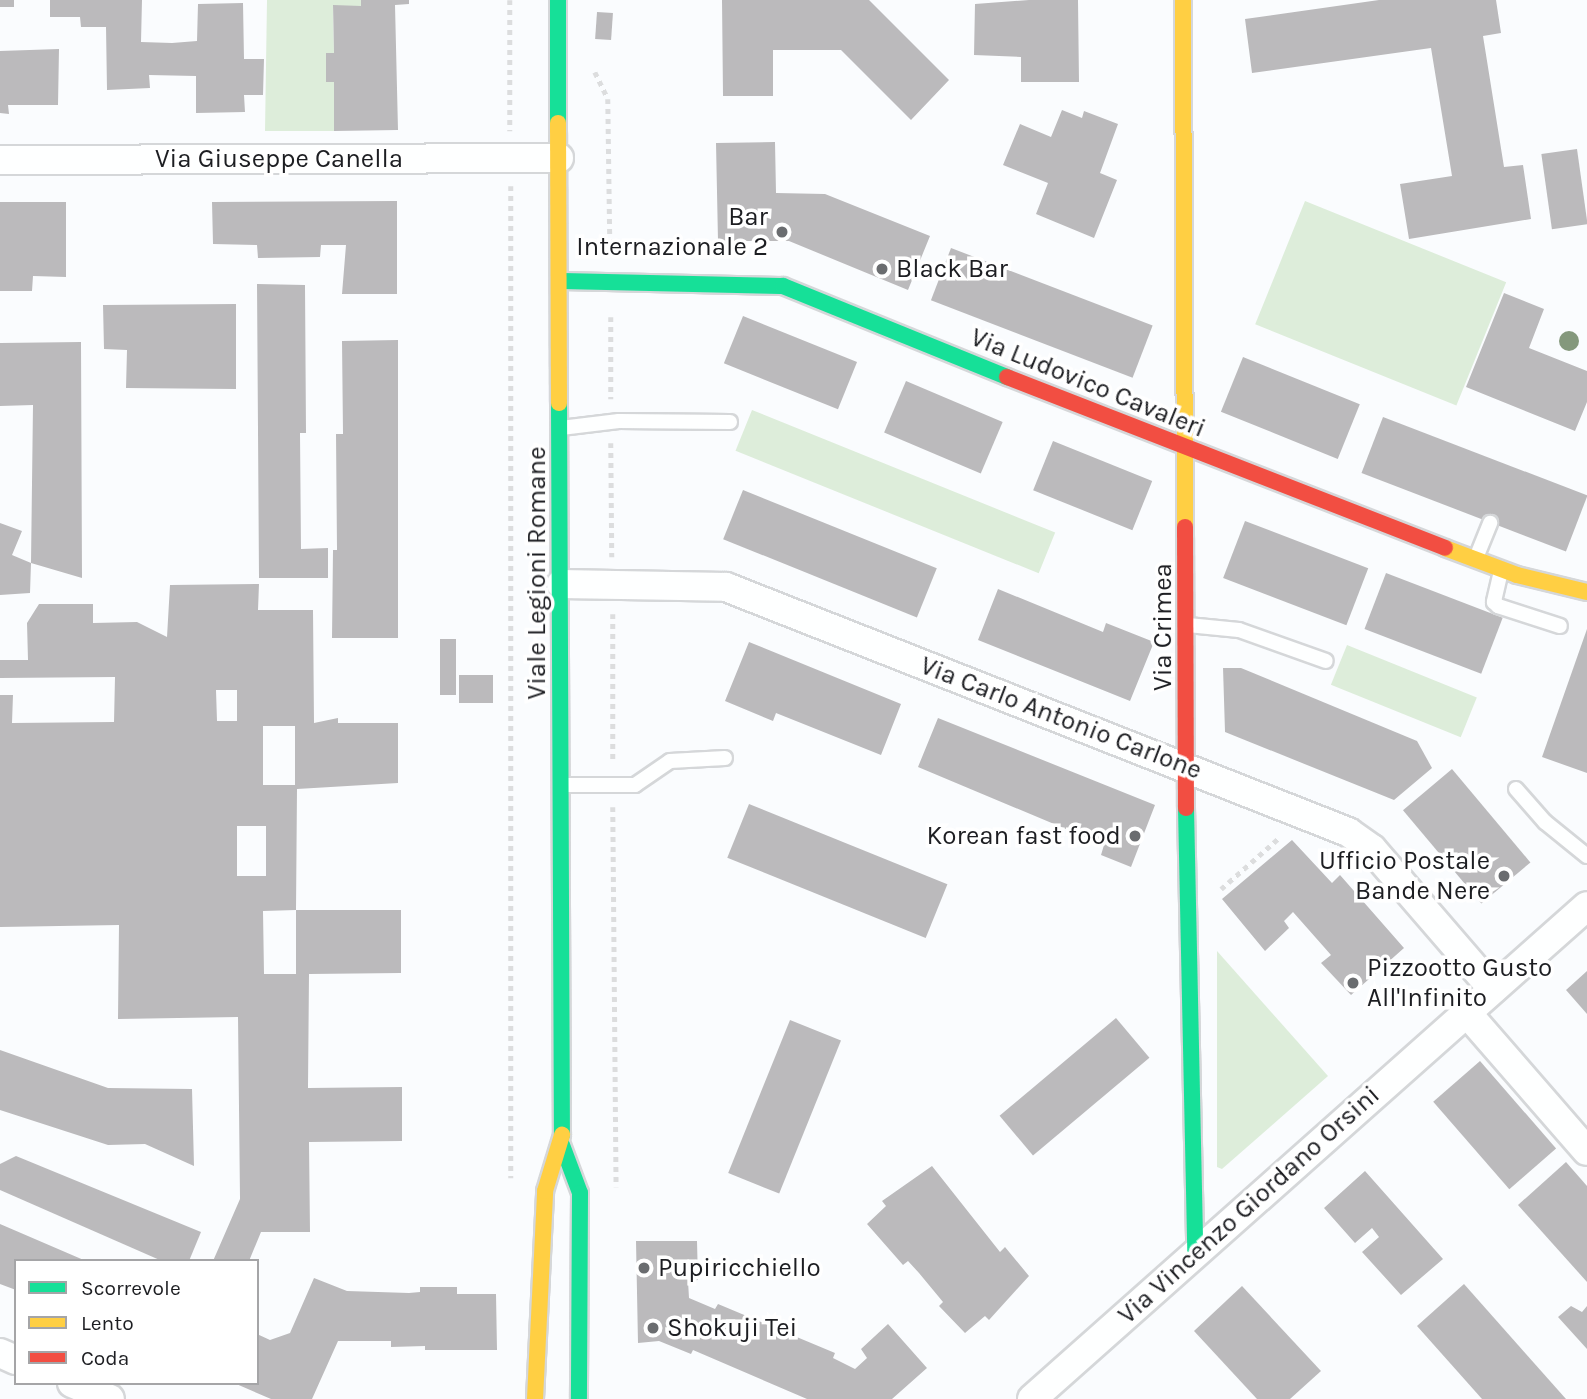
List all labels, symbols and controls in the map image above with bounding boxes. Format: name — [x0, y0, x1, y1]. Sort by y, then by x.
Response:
street label: Via Giuseppe Canella — [155, 143, 403, 175]
place label: Bar Internazionale 2 — [576, 201, 768, 262]
marker: Bar Internazionale 2 — [774, 224, 790, 240]
place label: Black Bar — [896, 253, 1008, 285]
marker: Black Bar — [874, 261, 890, 277]
street label: Via Ludovico Cavaleri — [966, 322, 1210, 444]
street label: Viale Legioni Romane — [521, 446, 553, 700]
street label: Via Crimea — [1147, 563, 1179, 691]
street label: Via Carlo Antonio Carlone — [916, 650, 1206, 786]
place label: Korean fast food — [927, 820, 1121, 852]
marker: Korean fast food — [1127, 828, 1143, 844]
place label: Ufficio Postale Bande Nere — [1319, 845, 1490, 906]
marker: Ufficio Postale Bande Nere — [1496, 868, 1512, 884]
place label: Pizzootto Gusto All'Infinito — [1367, 952, 1552, 1014]
marker: Pizzootto Gusto All'Infinito — [1345, 975, 1361, 991]
street label: Via Vincenzo Giordano Orsini — [1112, 1079, 1386, 1331]
place label: Pupiricchiello — [658, 1252, 821, 1284]
legend — [14, 1259, 259, 1385]
marker: Pupiricchiello — [636, 1260, 652, 1276]
text: Scorrevole — [81, 1276, 181, 1300]
text: Lento — [81, 1311, 134, 1335]
place label: Shokuji Tei — [667, 1312, 797, 1344]
marker: Shokuji Tei — [645, 1320, 661, 1336]
text: Coda — [81, 1346, 129, 1370]

